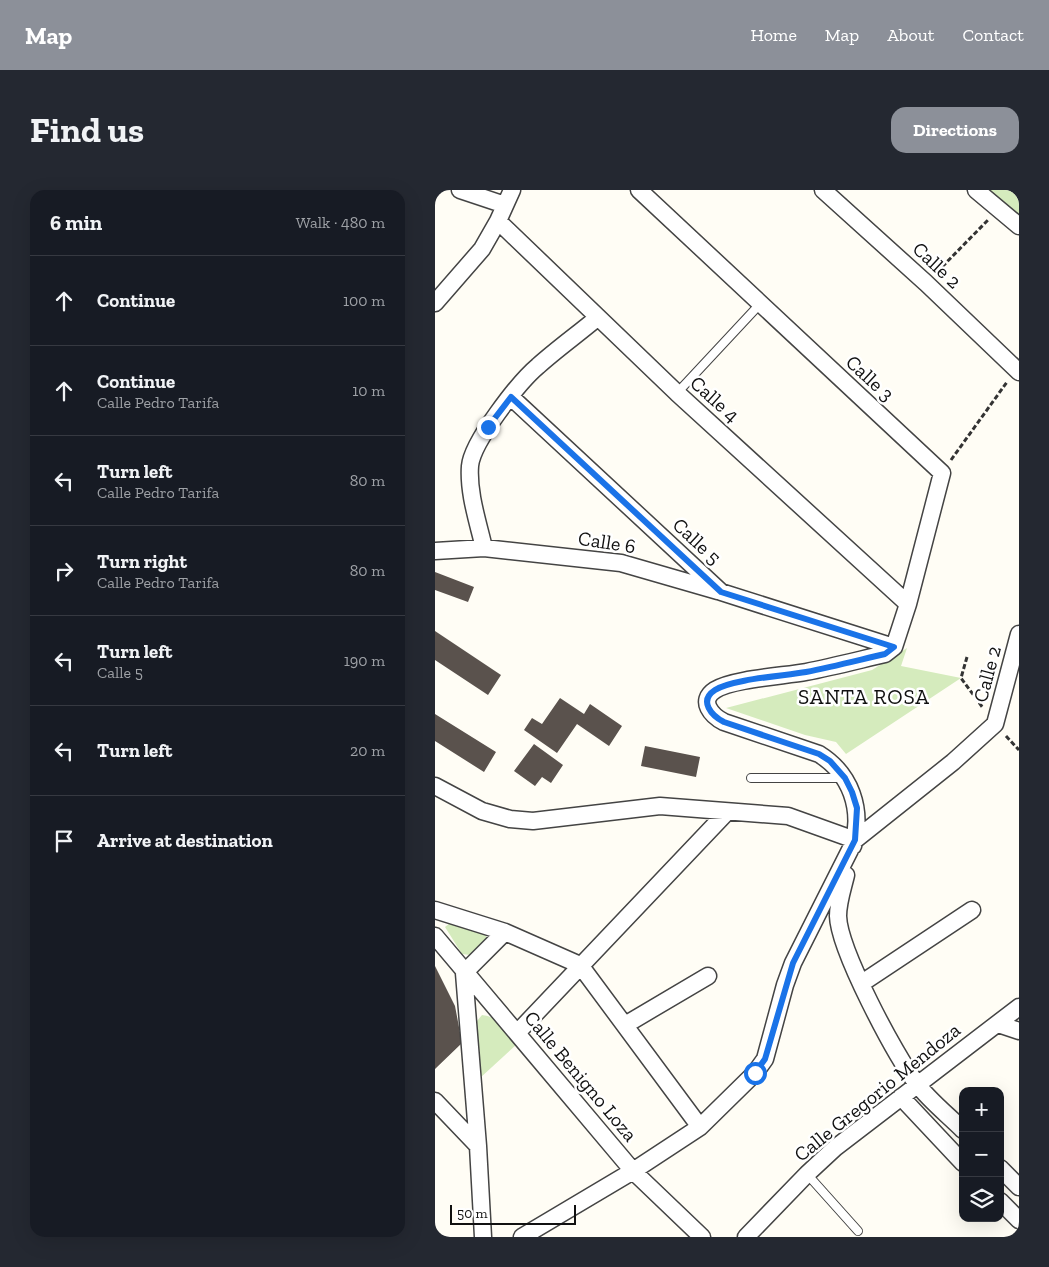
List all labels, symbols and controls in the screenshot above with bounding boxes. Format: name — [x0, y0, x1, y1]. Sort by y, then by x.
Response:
text: Map — [25, 21, 72, 50]
text: Home — [750, 24, 797, 46]
text: Map — [825, 24, 859, 46]
text: About — [887, 24, 934, 46]
text: Contact — [962, 24, 1024, 46]
button: Directions — [891, 107, 1019, 153]
text: Find us — [30, 109, 144, 151]
text: 6 min — [50, 210, 102, 235]
text: Walk · 480 m — [296, 213, 385, 232]
street label: Calle 2 — [908, 237, 966, 293]
icon: ahead — [50, 287, 78, 315]
text: Continue — [97, 289, 175, 312]
text: 100 m — [343, 291, 385, 310]
street label: Calle 3 — [841, 350, 899, 406]
text: Continue — [97, 370, 175, 393]
street label: Calle 4 — [685, 371, 745, 427]
icon: ahead — [50, 377, 78, 405]
text: 10 m — [352, 381, 385, 400]
text: Calle Pedro Tarifa — [97, 393, 219, 412]
route end — [477, 416, 500, 439]
text: Turn left — [97, 460, 172, 483]
icon: left — [50, 467, 78, 495]
text: 80 m — [350, 471, 385, 490]
text: Calle Pedro Tarifa — [97, 483, 219, 502]
street label: Calle 5 — [668, 513, 726, 569]
street label: Calle 6 — [577, 526, 637, 558]
text: Turn right — [97, 550, 187, 573]
icon: right — [50, 557, 78, 585]
text: 80 m — [350, 561, 385, 580]
text: Calle Pedro Tarifa — [97, 573, 219, 592]
text: Turn left — [97, 640, 172, 663]
street label: Calle 2 — [968, 643, 1006, 705]
icon: left — [50, 647, 78, 675]
text: 190 m — [344, 651, 385, 670]
text: Calle 5 — [97, 663, 143, 682]
district label: SANTA ROSA — [798, 684, 930, 709]
icon: left — [50, 737, 78, 765]
text: Turn left — [97, 739, 172, 762]
text: 20 m — [350, 741, 385, 760]
icon: arrive — [50, 827, 78, 855]
text: Arrive at destination — [97, 829, 273, 852]
street label: Calle Benigno Loza — [519, 1006, 643, 1146]
street label: Calle Gregorio Mendoza — [789, 1017, 965, 1166]
route start — [744, 1062, 767, 1085]
map controls — [959, 1087, 1004, 1222]
button: + — [959, 1087, 1004, 1132]
button: − — [959, 1132, 1004, 1177]
button: layers — [959, 1177, 1004, 1222]
scale bar — [450, 1202, 576, 1225]
text: 50 m — [457, 1205, 488, 1222]

